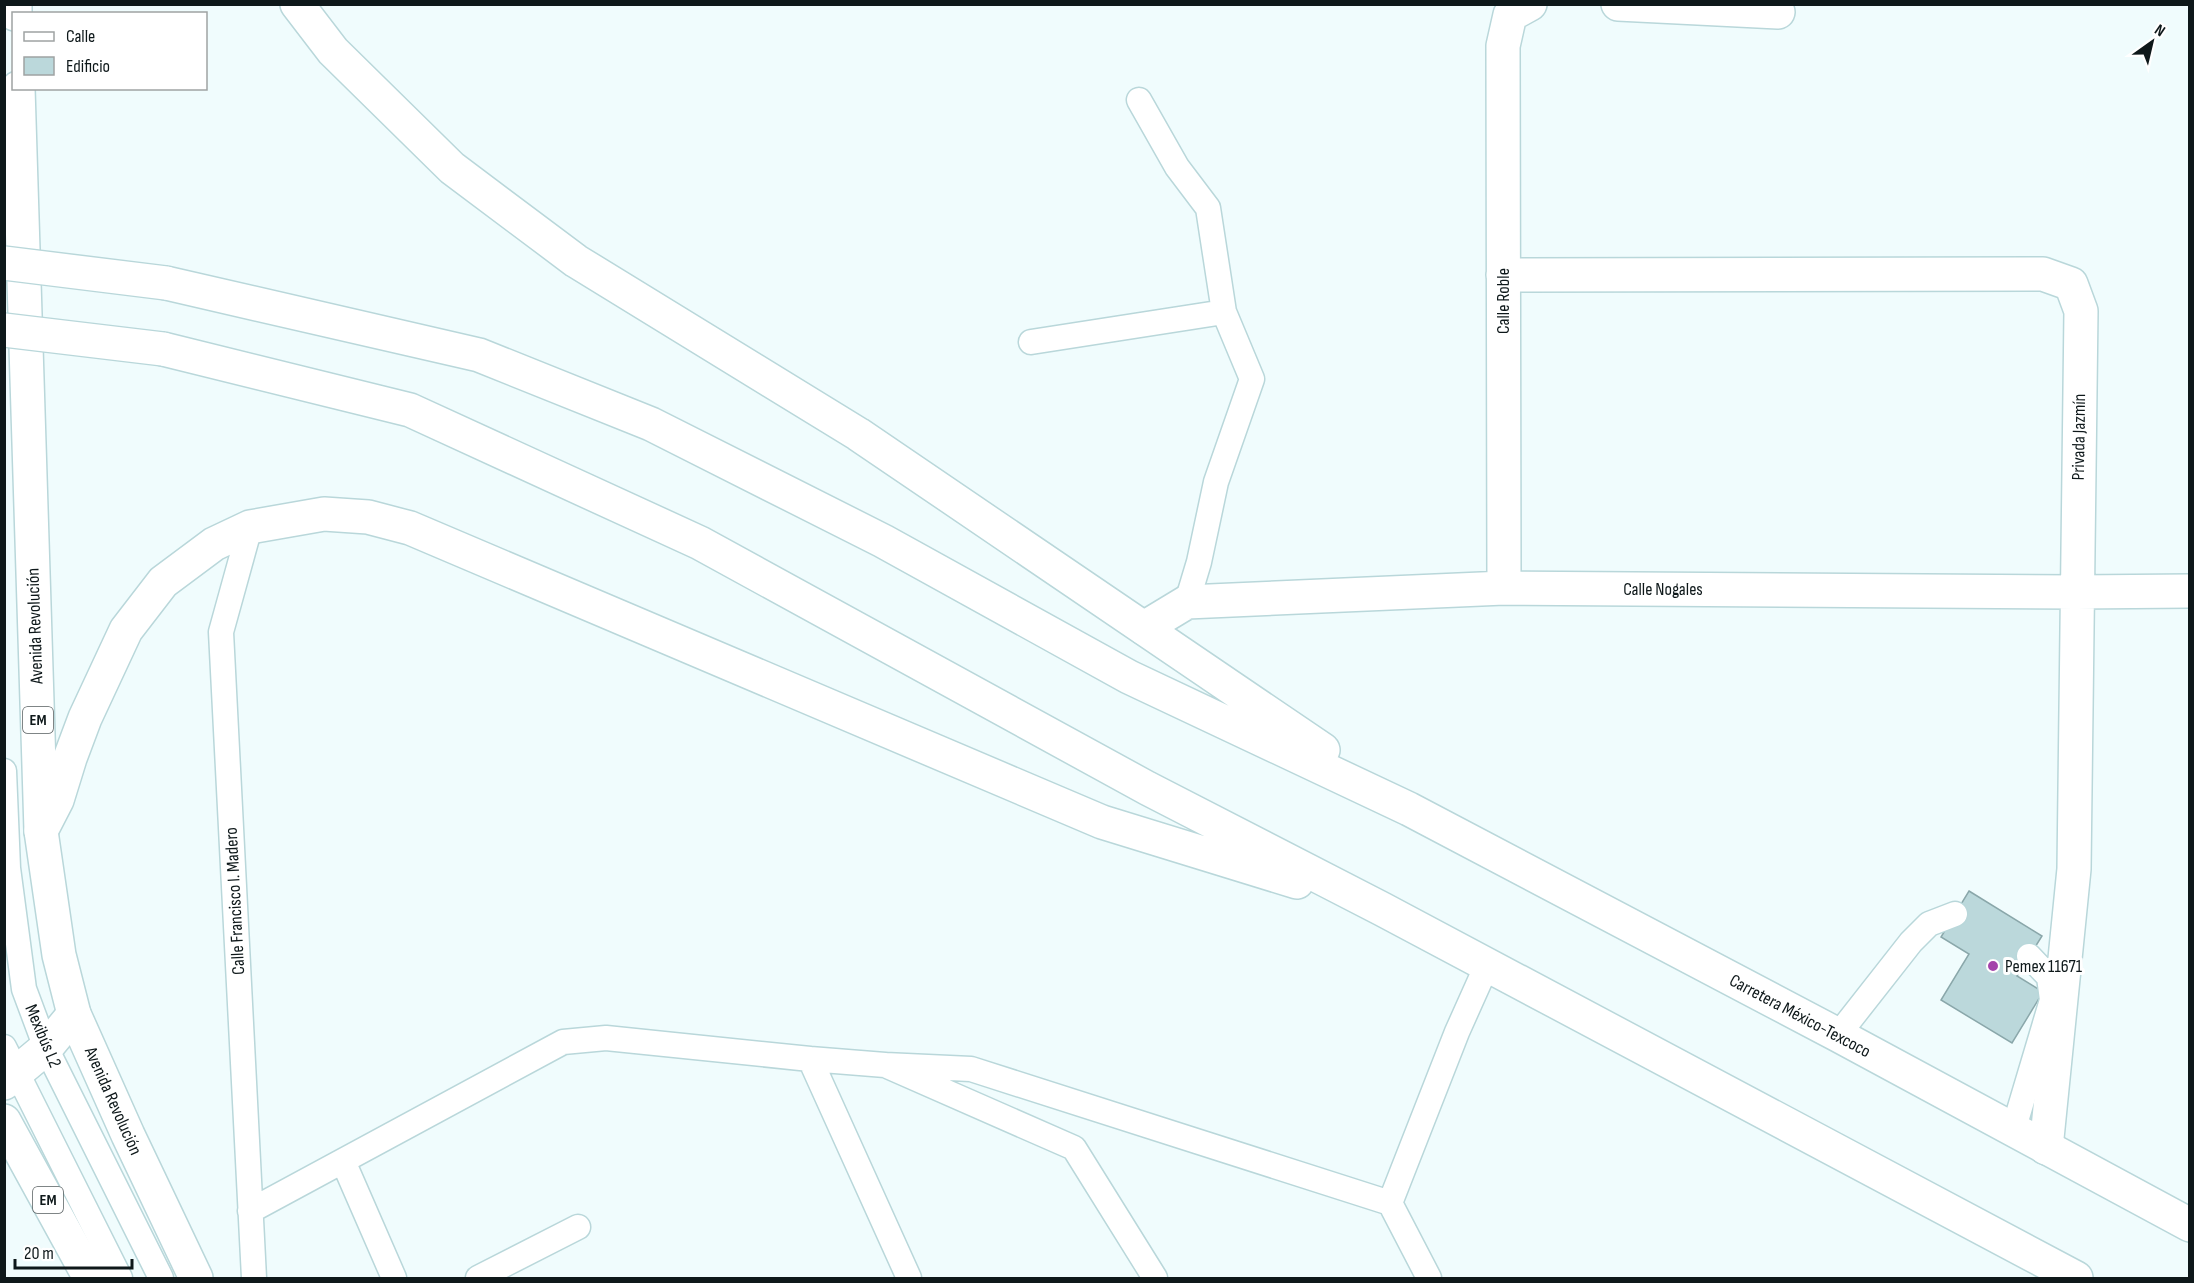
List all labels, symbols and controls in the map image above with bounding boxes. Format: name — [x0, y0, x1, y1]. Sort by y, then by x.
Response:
legend — [12, 12, 207, 90]
north arrow — [2122, 12, 2182, 72]
text: N — [2151, 21, 2168, 41]
text: Calle — [66, 26, 95, 47]
text: Edificio — [66, 56, 110, 77]
street label: Calle Roble — [1493, 268, 1514, 334]
street label: Privada Jazmín — [2068, 393, 2090, 481]
street label: Avenida Revolución — [22, 568, 48, 685]
street label: Calle Nogales — [1623, 579, 1703, 600]
road number: EM — [23, 707, 53, 733]
street label: Calle Francisco I. Madero — [221, 827, 249, 975]
place label: Pemex 11671 — [2005, 956, 2083, 977]
marker: Pemex 11671 — [1986, 959, 2000, 973]
street label: Carretera México-Texcoco — [1726, 970, 1874, 1062]
street label: Mexibús L2 — [20, 1001, 66, 1071]
street label: Avenida Revolución — [79, 1043, 146, 1158]
road number: EM — [33, 1187, 63, 1213]
scale bar — [15, 1232, 132, 1270]
text: 20 m — [24, 1243, 54, 1264]

